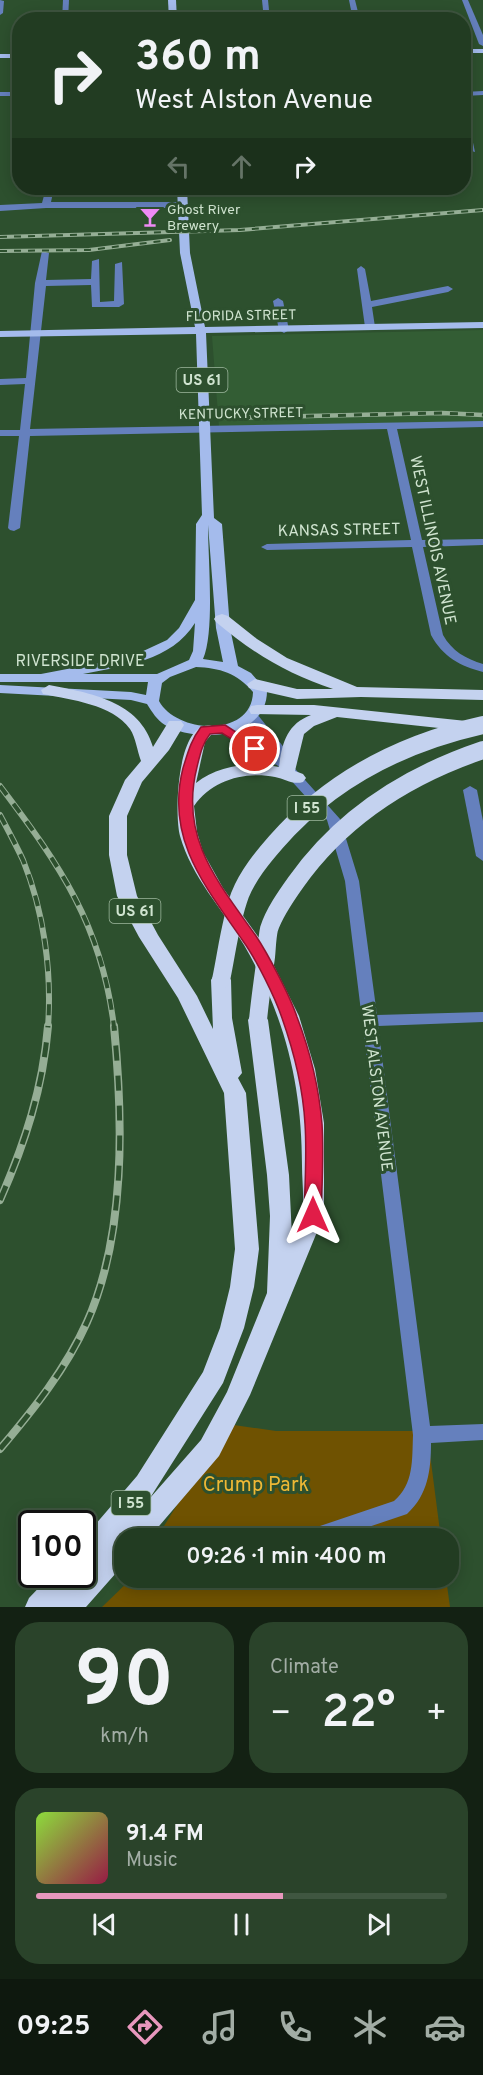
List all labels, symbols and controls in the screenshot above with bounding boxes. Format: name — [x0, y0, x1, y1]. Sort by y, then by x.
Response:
text: 360 m — [135, 32, 261, 85]
icon: right — [36, 36, 114, 114]
text: West Alston Avenue — [135, 84, 373, 118]
icon: left — [162, 150, 195, 183]
icon: ahead — [225, 150, 258, 183]
icon: right — [288, 150, 321, 183]
place label: Ghost River Brewery — [167, 202, 241, 235]
bar icon: Ghost River Brewery — [138, 205, 162, 229]
street label: FLORIDA STREET — [186, 307, 296, 326]
road number: US 61 — [176, 368, 228, 392]
street label: KENTUCKY STREET — [179, 405, 304, 424]
street label: WEST ILLINOIS AVENUE — [404, 454, 460, 627]
street label: KANSAS STREET — [277, 520, 401, 542]
street label: RIVERSIDE DRIVE — [16, 652, 144, 672]
pin — [229, 723, 280, 774]
icon: arrive — [238, 732, 271, 765]
road number: I 55 — [288, 796, 326, 820]
road number: US 61 — [110, 899, 160, 923]
street label: WEST ALSTON AVENUE — [356, 1004, 396, 1173]
position arrow — [281, 1183, 345, 1247]
park label: Crump Park — [203, 1473, 309, 1499]
road number: I 55 — [112, 1491, 150, 1515]
speed limit sign: 100 — [18, 1510, 96, 1588]
text: 09:26 · 1 min · 400 m — [186, 1544, 387, 1571]
text: 90 — [75, 1635, 174, 1734]
text: Climate — [270, 1655, 339, 1681]
text: 22° — [322, 1686, 395, 1743]
text: − — [270, 1694, 291, 1736]
text: + — [426, 1694, 447, 1736]
text: km/h — [100, 1724, 149, 1750]
text: 91.4 FM — [126, 1821, 204, 1848]
text: Music — [126, 1848, 178, 1874]
icon: previous — [88, 1908, 121, 1941]
icon: pause — [225, 1908, 258, 1941]
icon: next — [362, 1908, 395, 1941]
icon: directions — [124, 2006, 166, 2048]
icon: music — [199, 2006, 241, 2048]
icon: phone — [274, 2006, 316, 2048]
icon: climate — [349, 2006, 391, 2048]
icon: car — [424, 2006, 466, 2048]
text: 09:25 — [17, 2010, 91, 2044]

